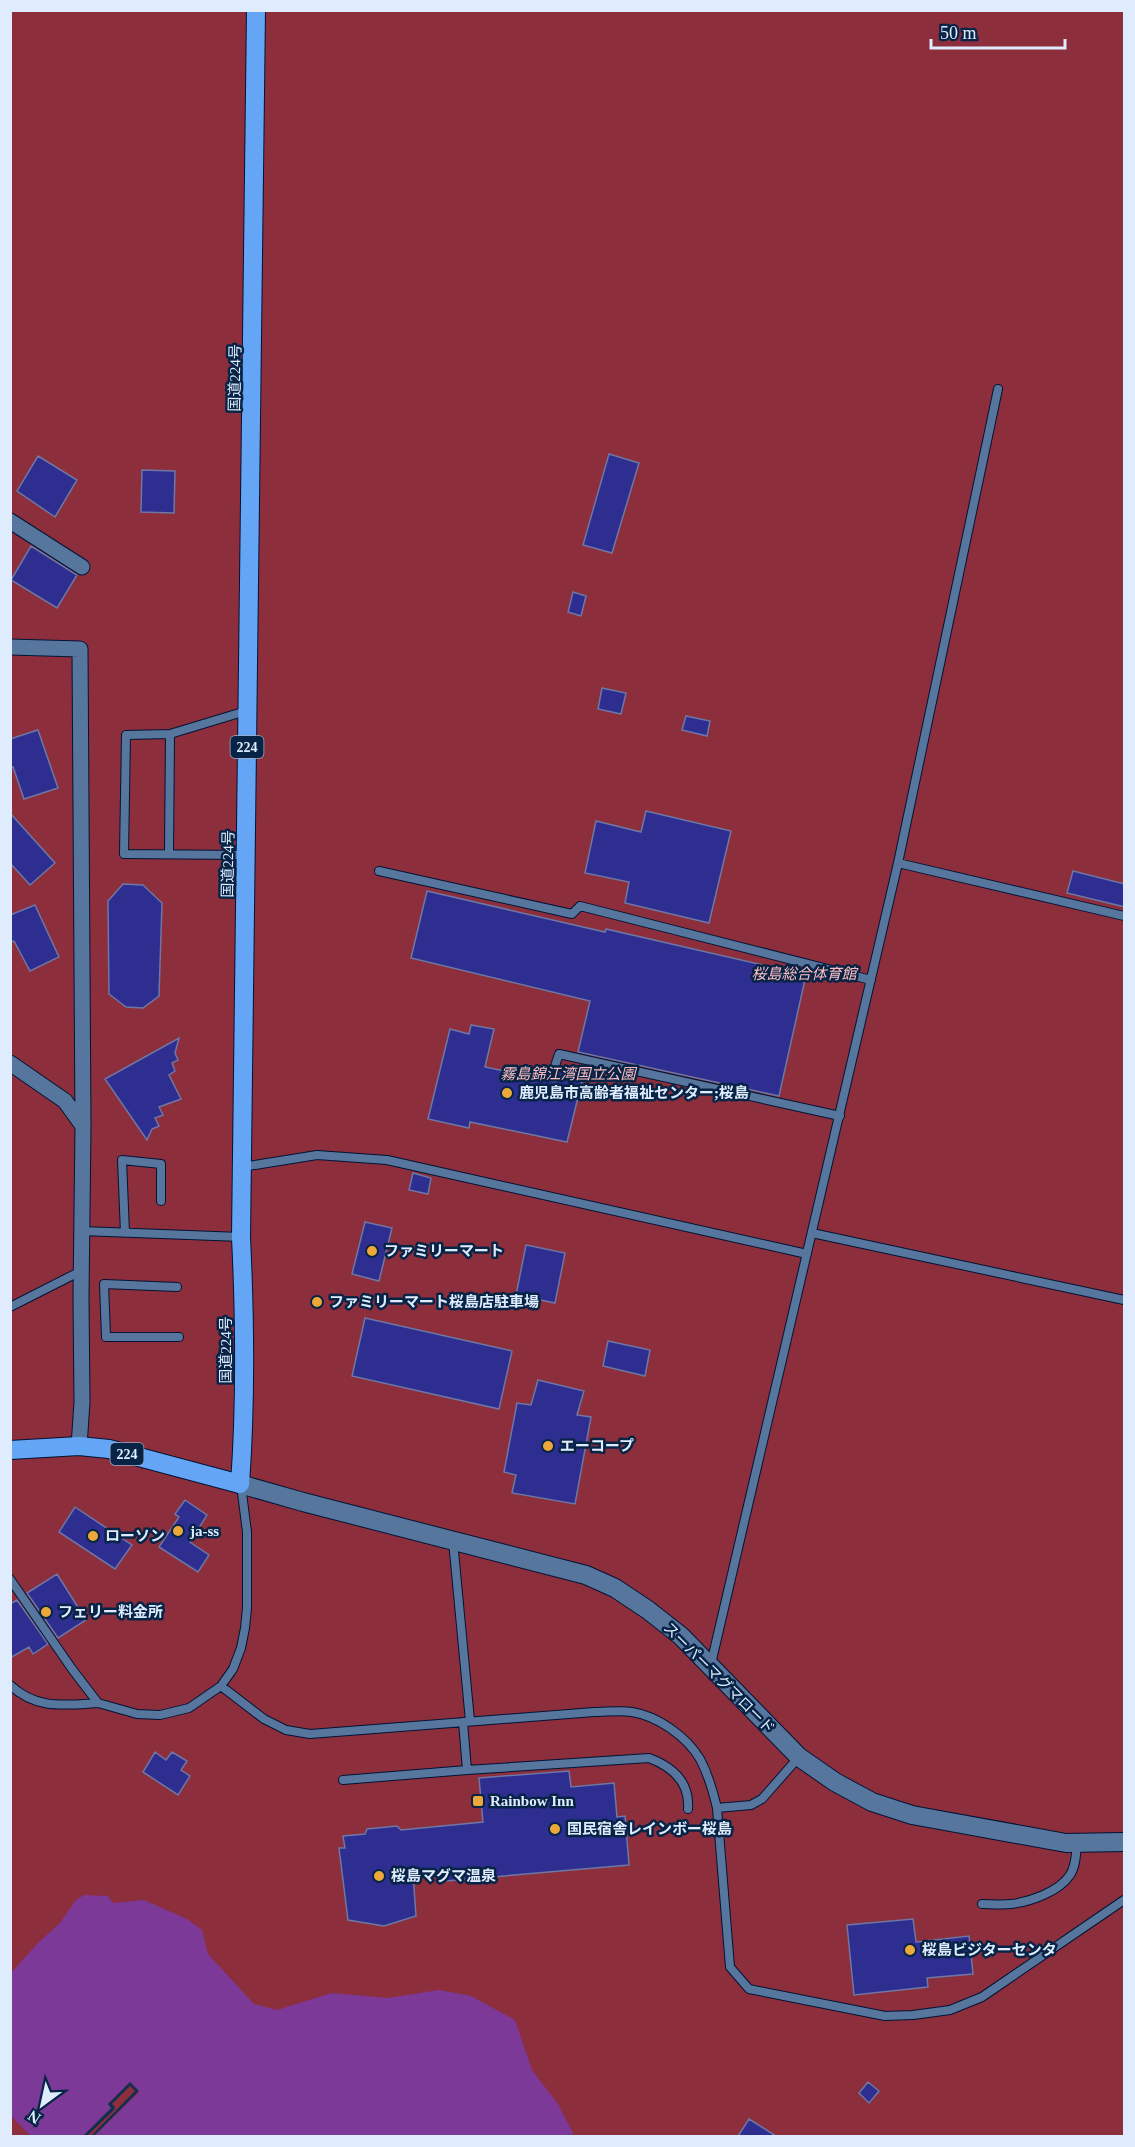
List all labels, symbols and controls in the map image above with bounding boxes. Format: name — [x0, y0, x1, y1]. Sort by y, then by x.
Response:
scale bar — [931, 12, 1064, 50]
text: 50 m — [940, 23, 977, 43]
street label: 国道224号 — [226, 344, 244, 412]
road number: 224 — [230, 736, 264, 758]
street label: 国道224号 — [219, 830, 237, 898]
park label: 桜島総合体育館 — [751, 966, 859, 982]
park label: 霧島錦江湾国立公園 — [500, 1066, 637, 1082]
place label: 鹿児島市高齢者福祉センター;桜島 — [519, 1084, 749, 1101]
marker: 鹿児島市高齢者福祉センター;桜島 — [500, 1086, 514, 1100]
place label: ファミリーマート — [384, 1243, 504, 1259]
marker: ファミリーマート — [365, 1244, 379, 1258]
place label: ファミリーマート桜島店駐車場 — [329, 1293, 539, 1310]
marker: ファミリーマート桜島店駐車場 — [310, 1295, 324, 1309]
street label: 国道224号 — [218, 1316, 234, 1384]
place label: エーコープ — [560, 1438, 634, 1454]
marker: エーコープ — [541, 1439, 555, 1453]
road number: 224 — [110, 1443, 144, 1465]
place label: ja-ss — [189, 1523, 219, 1539]
marker: ja-ss — [171, 1524, 185, 1538]
place label: ローソン — [105, 1528, 165, 1544]
marker: ローソン — [86, 1529, 100, 1543]
place label: フェリー料金所 — [58, 1603, 163, 1620]
marker: フェリー料金所 — [39, 1605, 53, 1619]
street label: スーパーマグマロード — [660, 1619, 778, 1737]
place label: Rainbow Inn — [490, 1793, 574, 1809]
marker: Rainbow Inn — [471, 1794, 485, 1808]
place label: 国民宿舎レインボー桜島 — [567, 1820, 732, 1837]
marker: 国民宿舎レインボー桜島 — [548, 1822, 562, 1836]
place label: 桜島マグマ温泉 — [391, 1867, 496, 1884]
marker: 桜島マグマ温泉 — [372, 1869, 386, 1883]
place label: 桜島ビジターセンタ — [922, 1941, 1057, 1958]
marker: 桜島ビジターセンタ — [903, 1943, 917, 1957]
north arrow — [12, 2075, 72, 2135]
text: N — [24, 2107, 44, 2127]

